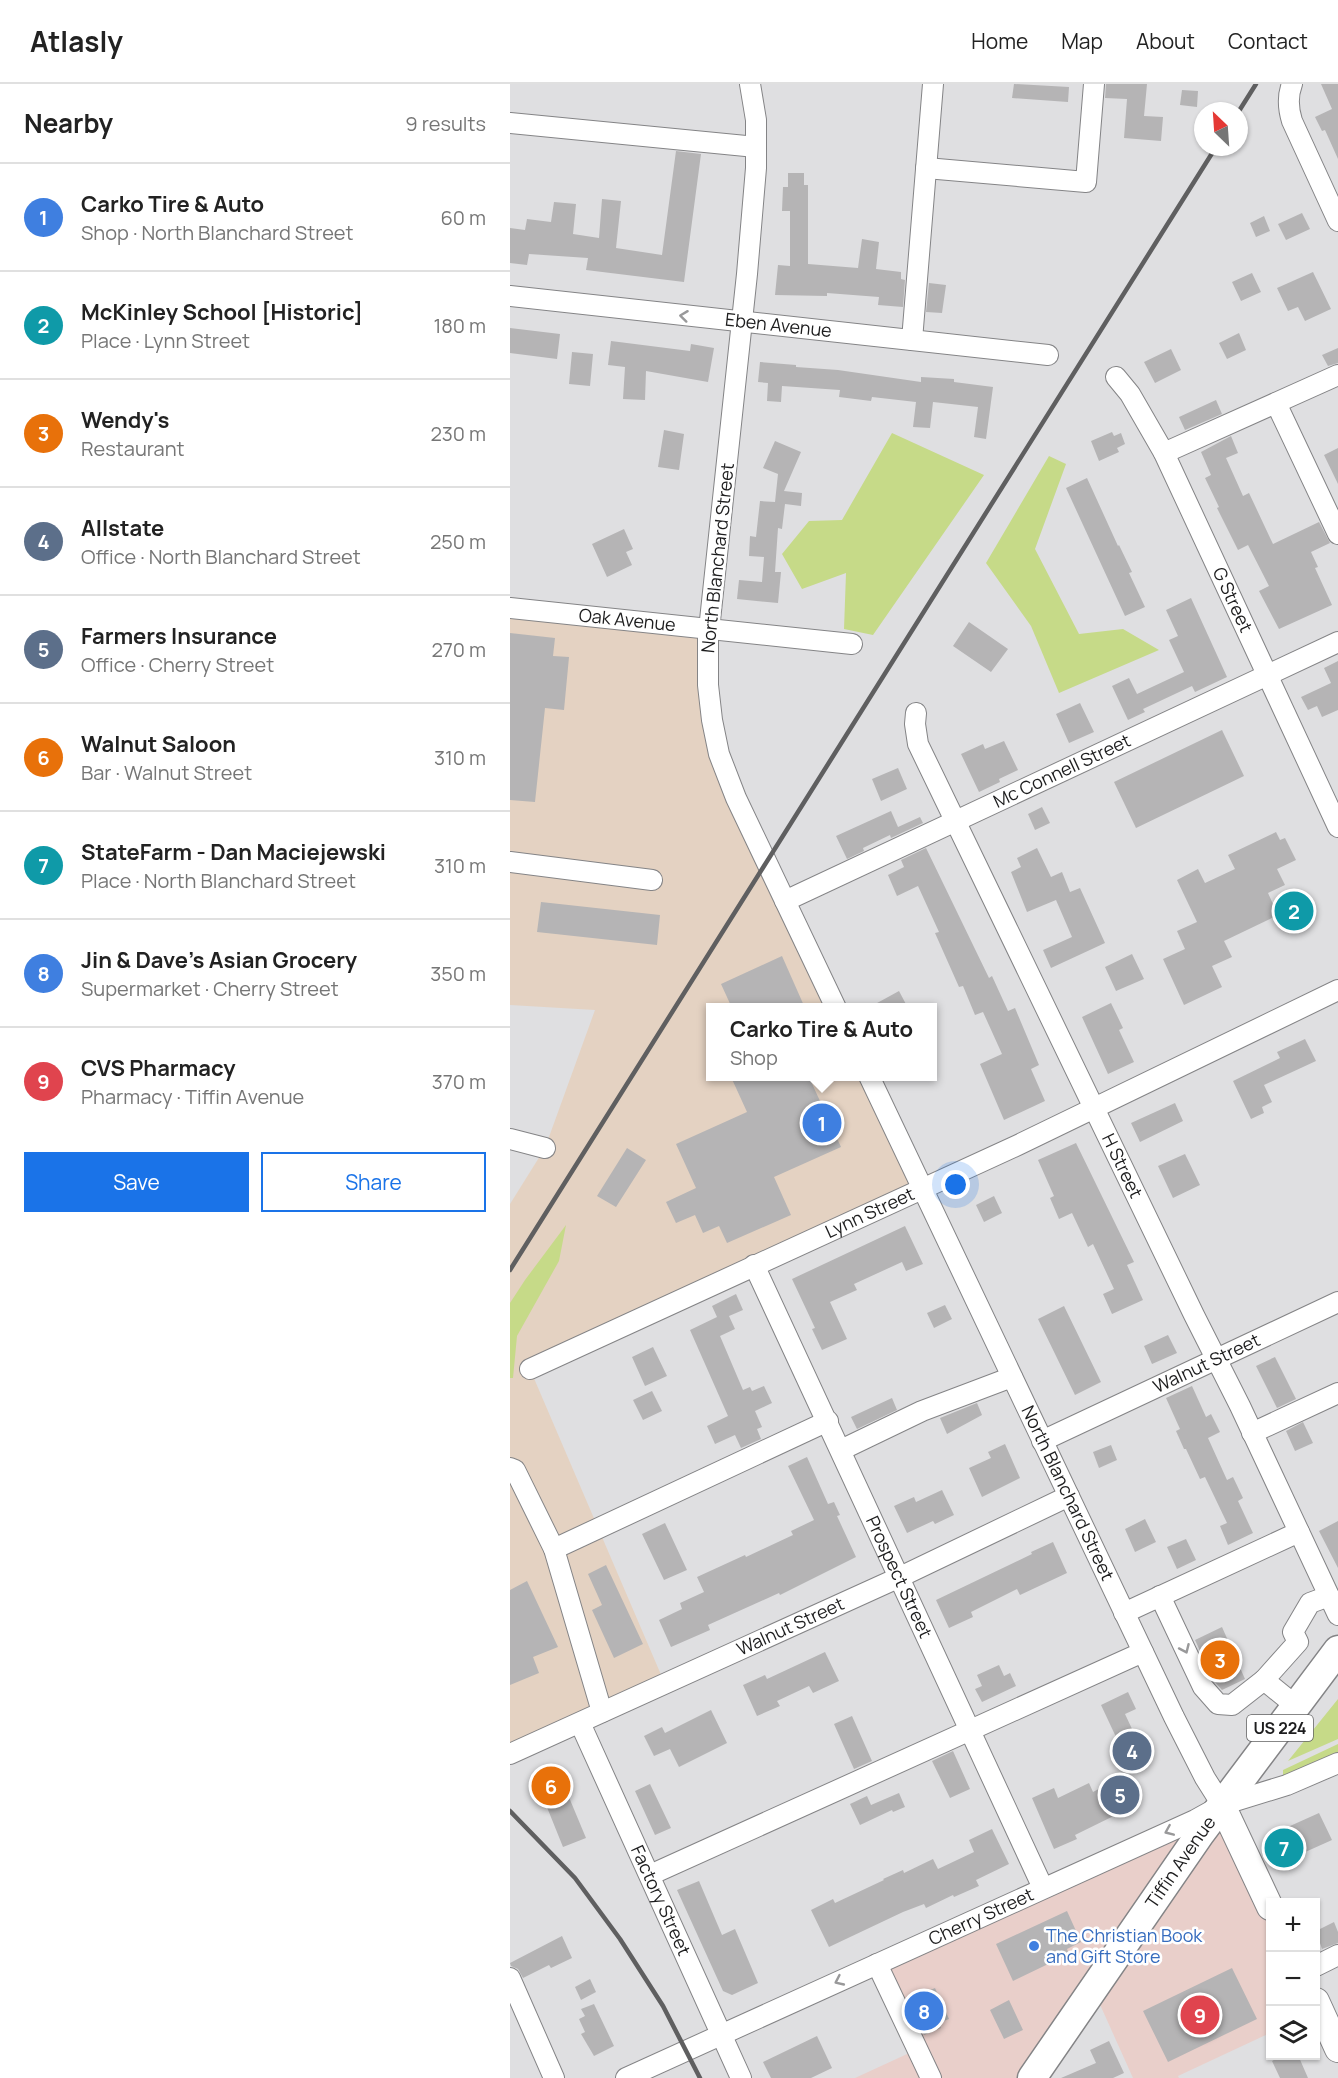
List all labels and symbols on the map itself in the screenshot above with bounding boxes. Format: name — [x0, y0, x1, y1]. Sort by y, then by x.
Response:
north arrow — [1194, 102, 1248, 156]
street label: Eben Avenue — [724, 307, 833, 342]
one-way arrow — [679, 310, 688, 323]
street label: North Blanchard Street — [695, 462, 739, 654]
street label: G Street — [1208, 563, 1259, 636]
street label: Oak Avenue — [578, 602, 677, 636]
street label: Mc Connell Street — [989, 728, 1134, 813]
pin: 2 — [1274, 888, 1314, 934]
pin: 1 — [802, 1100, 842, 1146]
street label: H Street — [1097, 1129, 1149, 1202]
your location — [941, 1170, 970, 1199]
street label: Lynn Street — [821, 1181, 918, 1243]
street label: Walnut Street — [1149, 1327, 1264, 1398]
street label: North Blanchard Street — [1017, 1401, 1120, 1584]
street label: Prospect Street — [861, 1512, 938, 1642]
street label: Walnut Street — [733, 1591, 848, 1661]
pin: 3 — [1200, 1638, 1240, 1682]
one-way arrow — [1177, 1642, 1189, 1653]
road number: US 224 — [1247, 1715, 1313, 1741]
pin: 4 — [1112, 1728, 1152, 1774]
pin: 6 — [532, 1764, 570, 1808]
pin: 5 — [1100, 1772, 1140, 1818]
street label: Tiffin Avenue — [1139, 1811, 1220, 1913]
one-way arrow — [1165, 1824, 1176, 1836]
pin: 7 — [1264, 1826, 1304, 1870]
street label: Factory Street — [626, 1841, 697, 1959]
street label: Cherry Street — [924, 1882, 1037, 1950]
place label: The Christian Book and Gift Store — [1046, 1923, 1203, 1968]
marker: The Christian Book and Gift Store — [1027, 1939, 1041, 1953]
one-way arrow — [834, 1974, 845, 1986]
pin: 8 — [904, 1988, 944, 2034]
pin: 9 — [1180, 1992, 1220, 2038]

